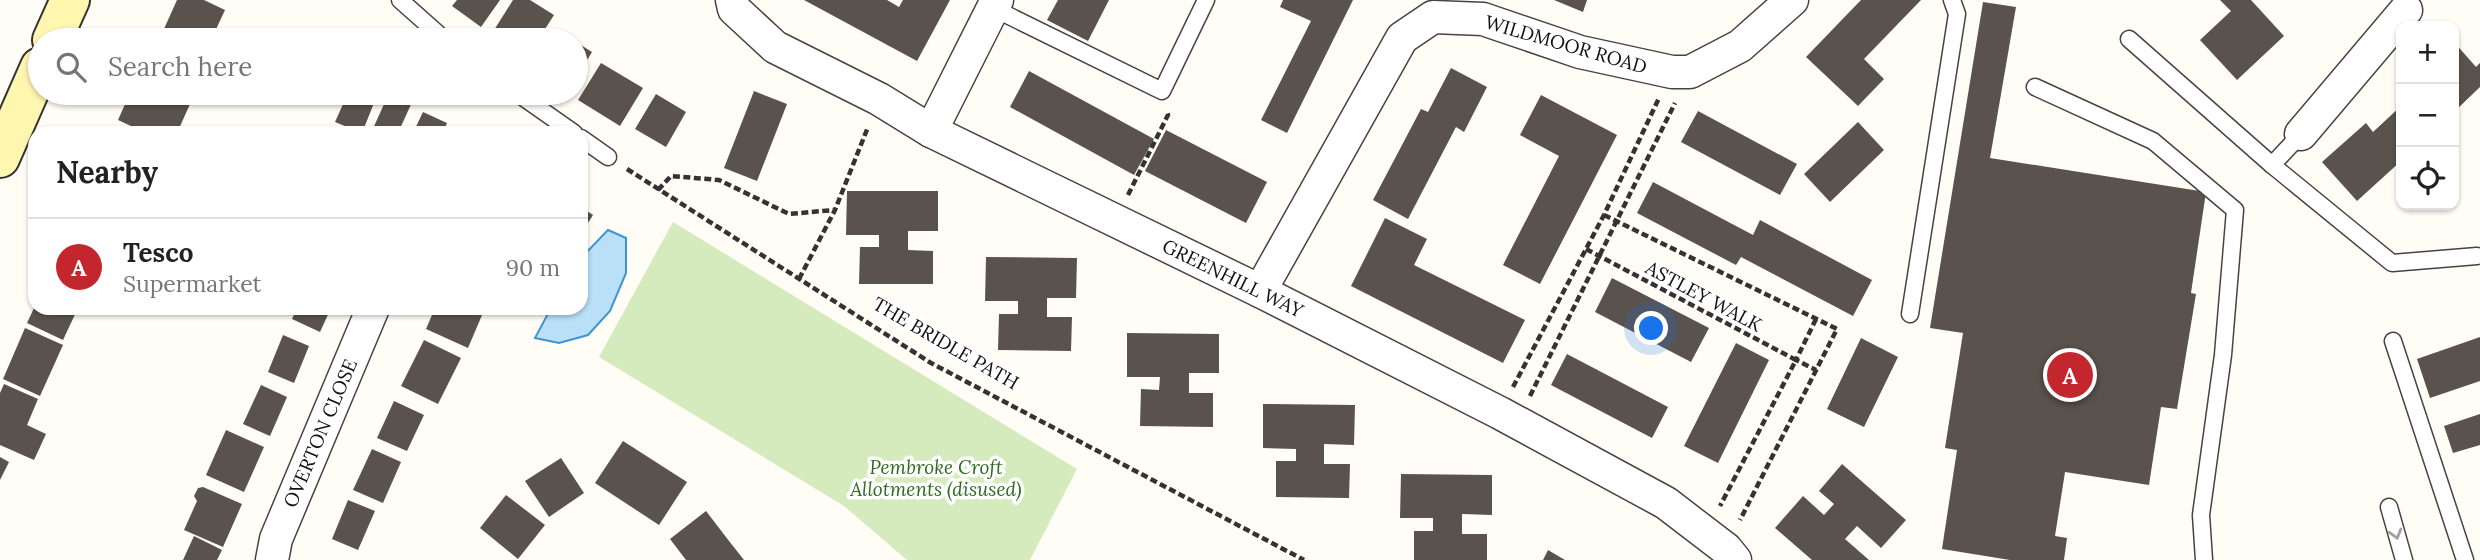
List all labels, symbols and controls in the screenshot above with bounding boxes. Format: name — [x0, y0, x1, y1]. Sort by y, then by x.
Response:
street label: WILDMOOR ROAD — [1482, 9, 1650, 79]
map controls — [2396, 21, 2459, 210]
button: + — [2396, 21, 2459, 84]
search box — [28, 28, 588, 105]
icon: search — [52, 48, 90, 86]
text: Search here — [108, 50, 252, 83]
button: − — [2396, 84, 2459, 147]
button: locate — [2396, 147, 2459, 210]
text: Nearby — [56, 153, 158, 191]
street label: GREENHILL WAY — [1159, 233, 1308, 323]
text: Tesco — [123, 236, 193, 269]
text: A — [71, 253, 87, 282]
text: 90 m — [506, 253, 560, 282]
street label: ASTLEY WALK — [1641, 255, 1766, 337]
text: Supermarket — [123, 269, 261, 298]
street label: THE BRIDLE PATH — [869, 291, 1023, 395]
your location — [1634, 311, 1668, 345]
pin: A — [2047, 349, 2093, 401]
street label: OVERTON CLOSE — [278, 355, 362, 511]
park label: Pembroke Croft Allotments (disused) — [849, 455, 1022, 502]
one-way arrow — [2388, 527, 2403, 539]

